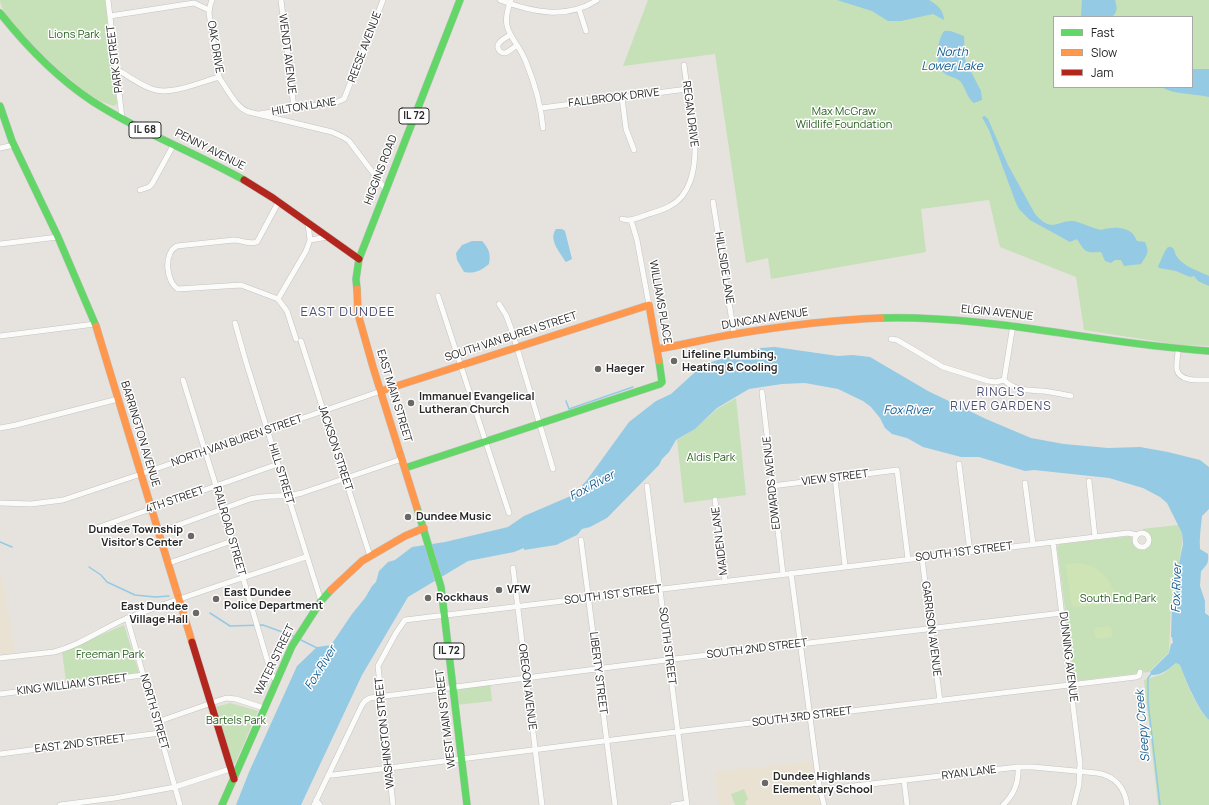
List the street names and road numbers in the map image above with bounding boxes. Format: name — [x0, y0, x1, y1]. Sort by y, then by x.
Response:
street label: REESE AVENUE — [345, 10, 385, 84]
street label: WENDT AVENUE — [276, 13, 298, 95]
street label: OAK DRIVE — [204, 20, 226, 74]
street label: PARK STREET — [104, 24, 126, 94]
street label: REGAN DRIVE — [679, 80, 701, 148]
street label: FALLBROOK DRIVE — [568, 86, 660, 110]
street label: HILTON LANE — [271, 95, 337, 119]
road number: IL 72 — [399, 108, 429, 124]
road number: IL 68 — [129, 122, 161, 138]
street label: PENNY AVENUE — [173, 127, 247, 173]
street label: HIGGINS ROAD — [362, 133, 400, 207]
street label: HILLSIDE LANE — [712, 231, 736, 305]
street label: WILLIAMS PLACE — [646, 259, 674, 345]
street label: ELGIN AVENUE — [960, 303, 1034, 323]
street label: DUNCAN AVENUE — [721, 306, 809, 332]
street label: SOUTH VAN BUREN STREET — [443, 309, 579, 365]
street label: EAST MAIN STREET — [374, 348, 414, 444]
street label: BARRINGTON AVENUE — [118, 379, 162, 489]
street label: JACKSON STREET — [315, 403, 355, 493]
street label: NORTH VAN BUREN STREET — [170, 412, 304, 470]
street label: EDWARDS AVENUE — [761, 436, 783, 530]
street label: HILL STREET — [265, 442, 297, 506]
street label: VIEW STREET — [801, 467, 869, 489]
street label: 4TH STREET — [144, 484, 206, 516]
street label: RAILROAD STREET — [210, 485, 248, 577]
street label: MAIDEN LANE — [709, 506, 731, 576]
street label: SOUTH 1ST STREET — [915, 539, 1013, 565]
street label: GARRISON AVENUE — [919, 581, 943, 677]
street label: SOUTH 1ST STREET — [564, 582, 662, 608]
street label: SOUTH STREET — [656, 606, 678, 686]
street label: DUNNING AVENUE — [1056, 611, 1080, 703]
street label: WATER STREET — [252, 622, 298, 698]
street label: LIBERTY STREET — [586, 631, 610, 715]
street label: SOUTH 2ND STREET — [706, 636, 808, 662]
road number: IL 72 — [434, 643, 464, 659]
street label: OREGON AVENUE — [515, 643, 539, 731]
street label: WEST MAIN STREET — [433, 669, 459, 769]
street label: KING WILLIAM STREET — [16, 672, 128, 698]
street label: NORTH STREET — [137, 673, 171, 751]
street label: WASHINGTON STREET — [373, 677, 397, 789]
street label: SOUTH 3RD STREET — [751, 704, 853, 730]
street label: EAST 2ND STREET — [34, 732, 126, 756]
street label: RYAN LANE — [941, 763, 997, 783]

